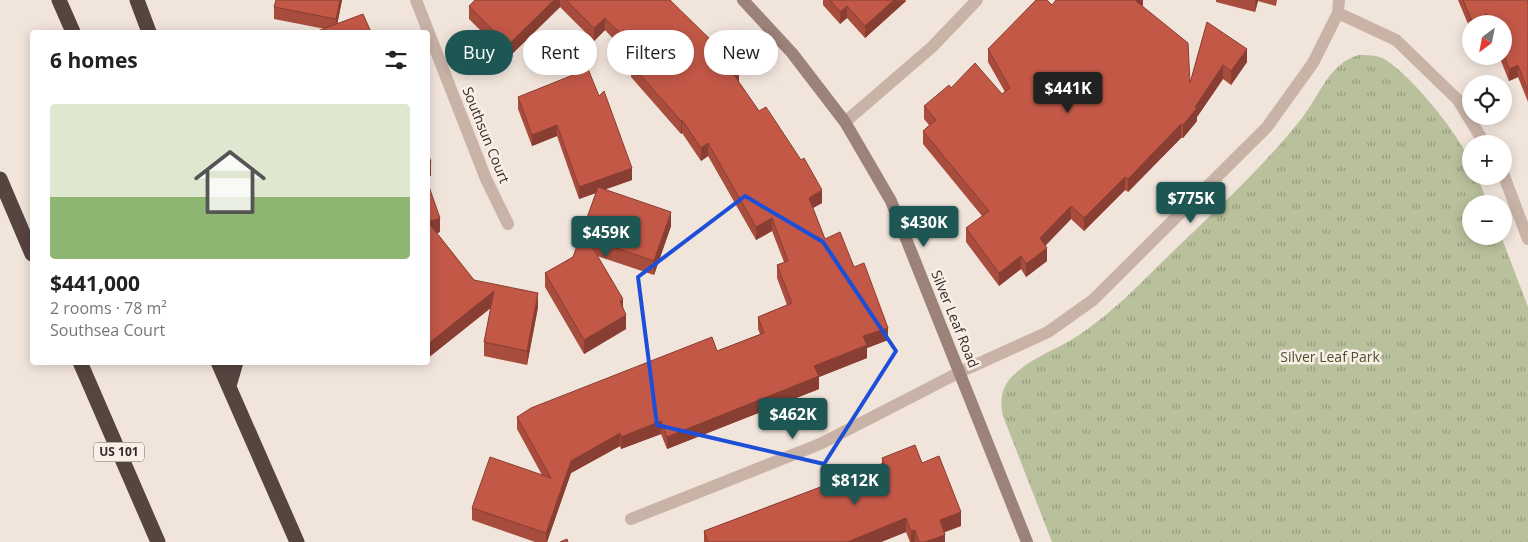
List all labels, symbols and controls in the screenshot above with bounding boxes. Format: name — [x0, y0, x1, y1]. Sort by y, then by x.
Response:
north arrow — [1462, 15, 1512, 65]
map controls — [1462, 15, 1512, 245]
chip: Buy — [445, 30, 513, 75]
chip: Rent — [523, 30, 597, 75]
chip: Filters — [607, 30, 694, 75]
chip: New — [704, 30, 778, 75]
text: 6 homes — [50, 46, 138, 74]
icon: filters — [382, 46, 410, 74]
pin: $441K — [1033, 72, 1103, 114]
button: locate — [1462, 75, 1512, 125]
text: $441K — [1044, 77, 1092, 99]
street label: Southsun Court — [458, 84, 514, 186]
button: + — [1462, 135, 1512, 185]
icon: home — [185, 137, 275, 227]
pin: $775K — [1156, 182, 1226, 224]
text: $775K — [1167, 187, 1215, 209]
button: − — [1462, 195, 1512, 245]
pin: $430K — [889, 206, 959, 248]
text: $430K — [900, 211, 948, 233]
pin: $459K — [571, 216, 641, 258]
text: $459K — [582, 221, 630, 243]
street label: Silver Leaf Road — [927, 267, 984, 370]
text: $441,000 — [50, 269, 140, 297]
text: 2 rooms · 78 m² — [50, 297, 167, 319]
text: Southsea Court — [50, 319, 165, 341]
park label: Silver Leaf Park — [1280, 347, 1380, 366]
pin: $462K — [758, 398, 828, 440]
text: $462K — [769, 403, 817, 425]
road number: US 101 — [94, 442, 144, 462]
pin: $812K — [820, 464, 890, 506]
text: $812K — [831, 469, 879, 491]

